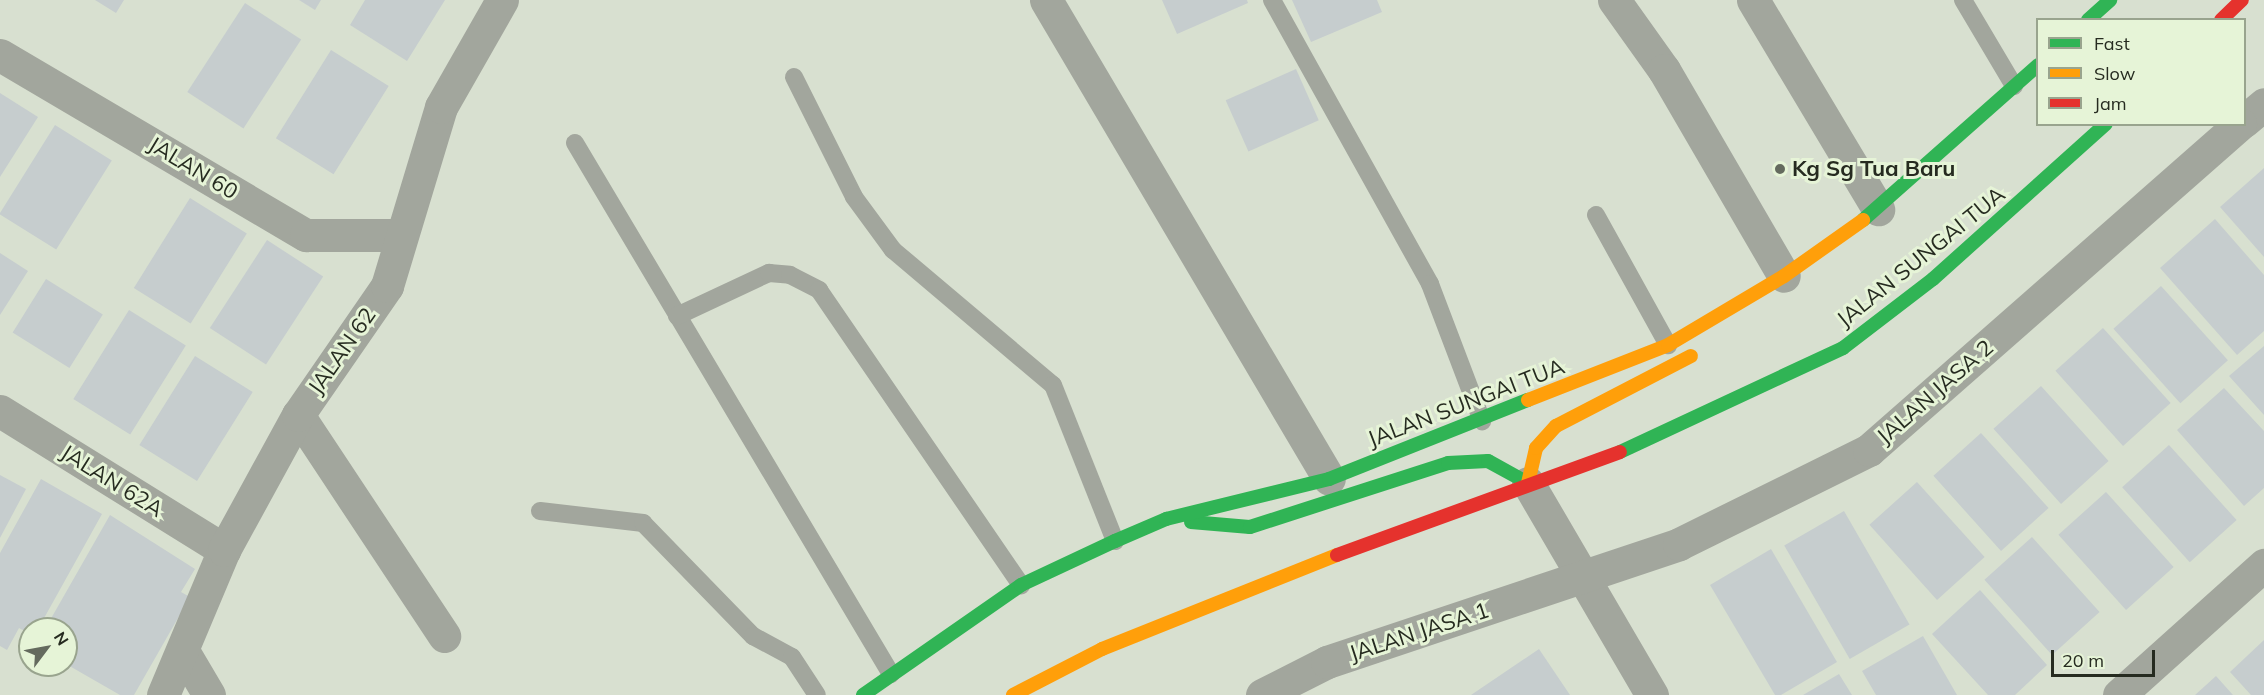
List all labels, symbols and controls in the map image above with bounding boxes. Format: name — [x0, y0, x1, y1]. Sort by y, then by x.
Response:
legend — [2036, 18, 2246, 126]
text: Fast — [2094, 32, 2130, 55]
text: Slow — [2094, 62, 2135, 85]
text: Jam — [2094, 92, 2127, 115]
street label: JALAN 60 — [143, 131, 243, 205]
place label: Kg Sg Tua Baru — [1792, 156, 1955, 182]
marker: Kg Sg Tua Baru — [1773, 162, 1787, 176]
street label: JALAN SUNGAI TUA — [1832, 181, 2010, 333]
street label: JALAN 62 — [303, 303, 381, 399]
street label: JALAN JASA 2 — [1871, 334, 1999, 450]
street label: JALAN SUNGAI TUA — [1364, 353, 1568, 453]
street label: JALAN 62A — [56, 439, 168, 523]
street label: JALAN JASA 1 — [1346, 597, 1492, 667]
north arrow — [18, 617, 78, 677]
text: N — [50, 628, 73, 649]
scale bar — [2054, 638, 2158, 676]
text: 20 m — [2062, 649, 2104, 672]

